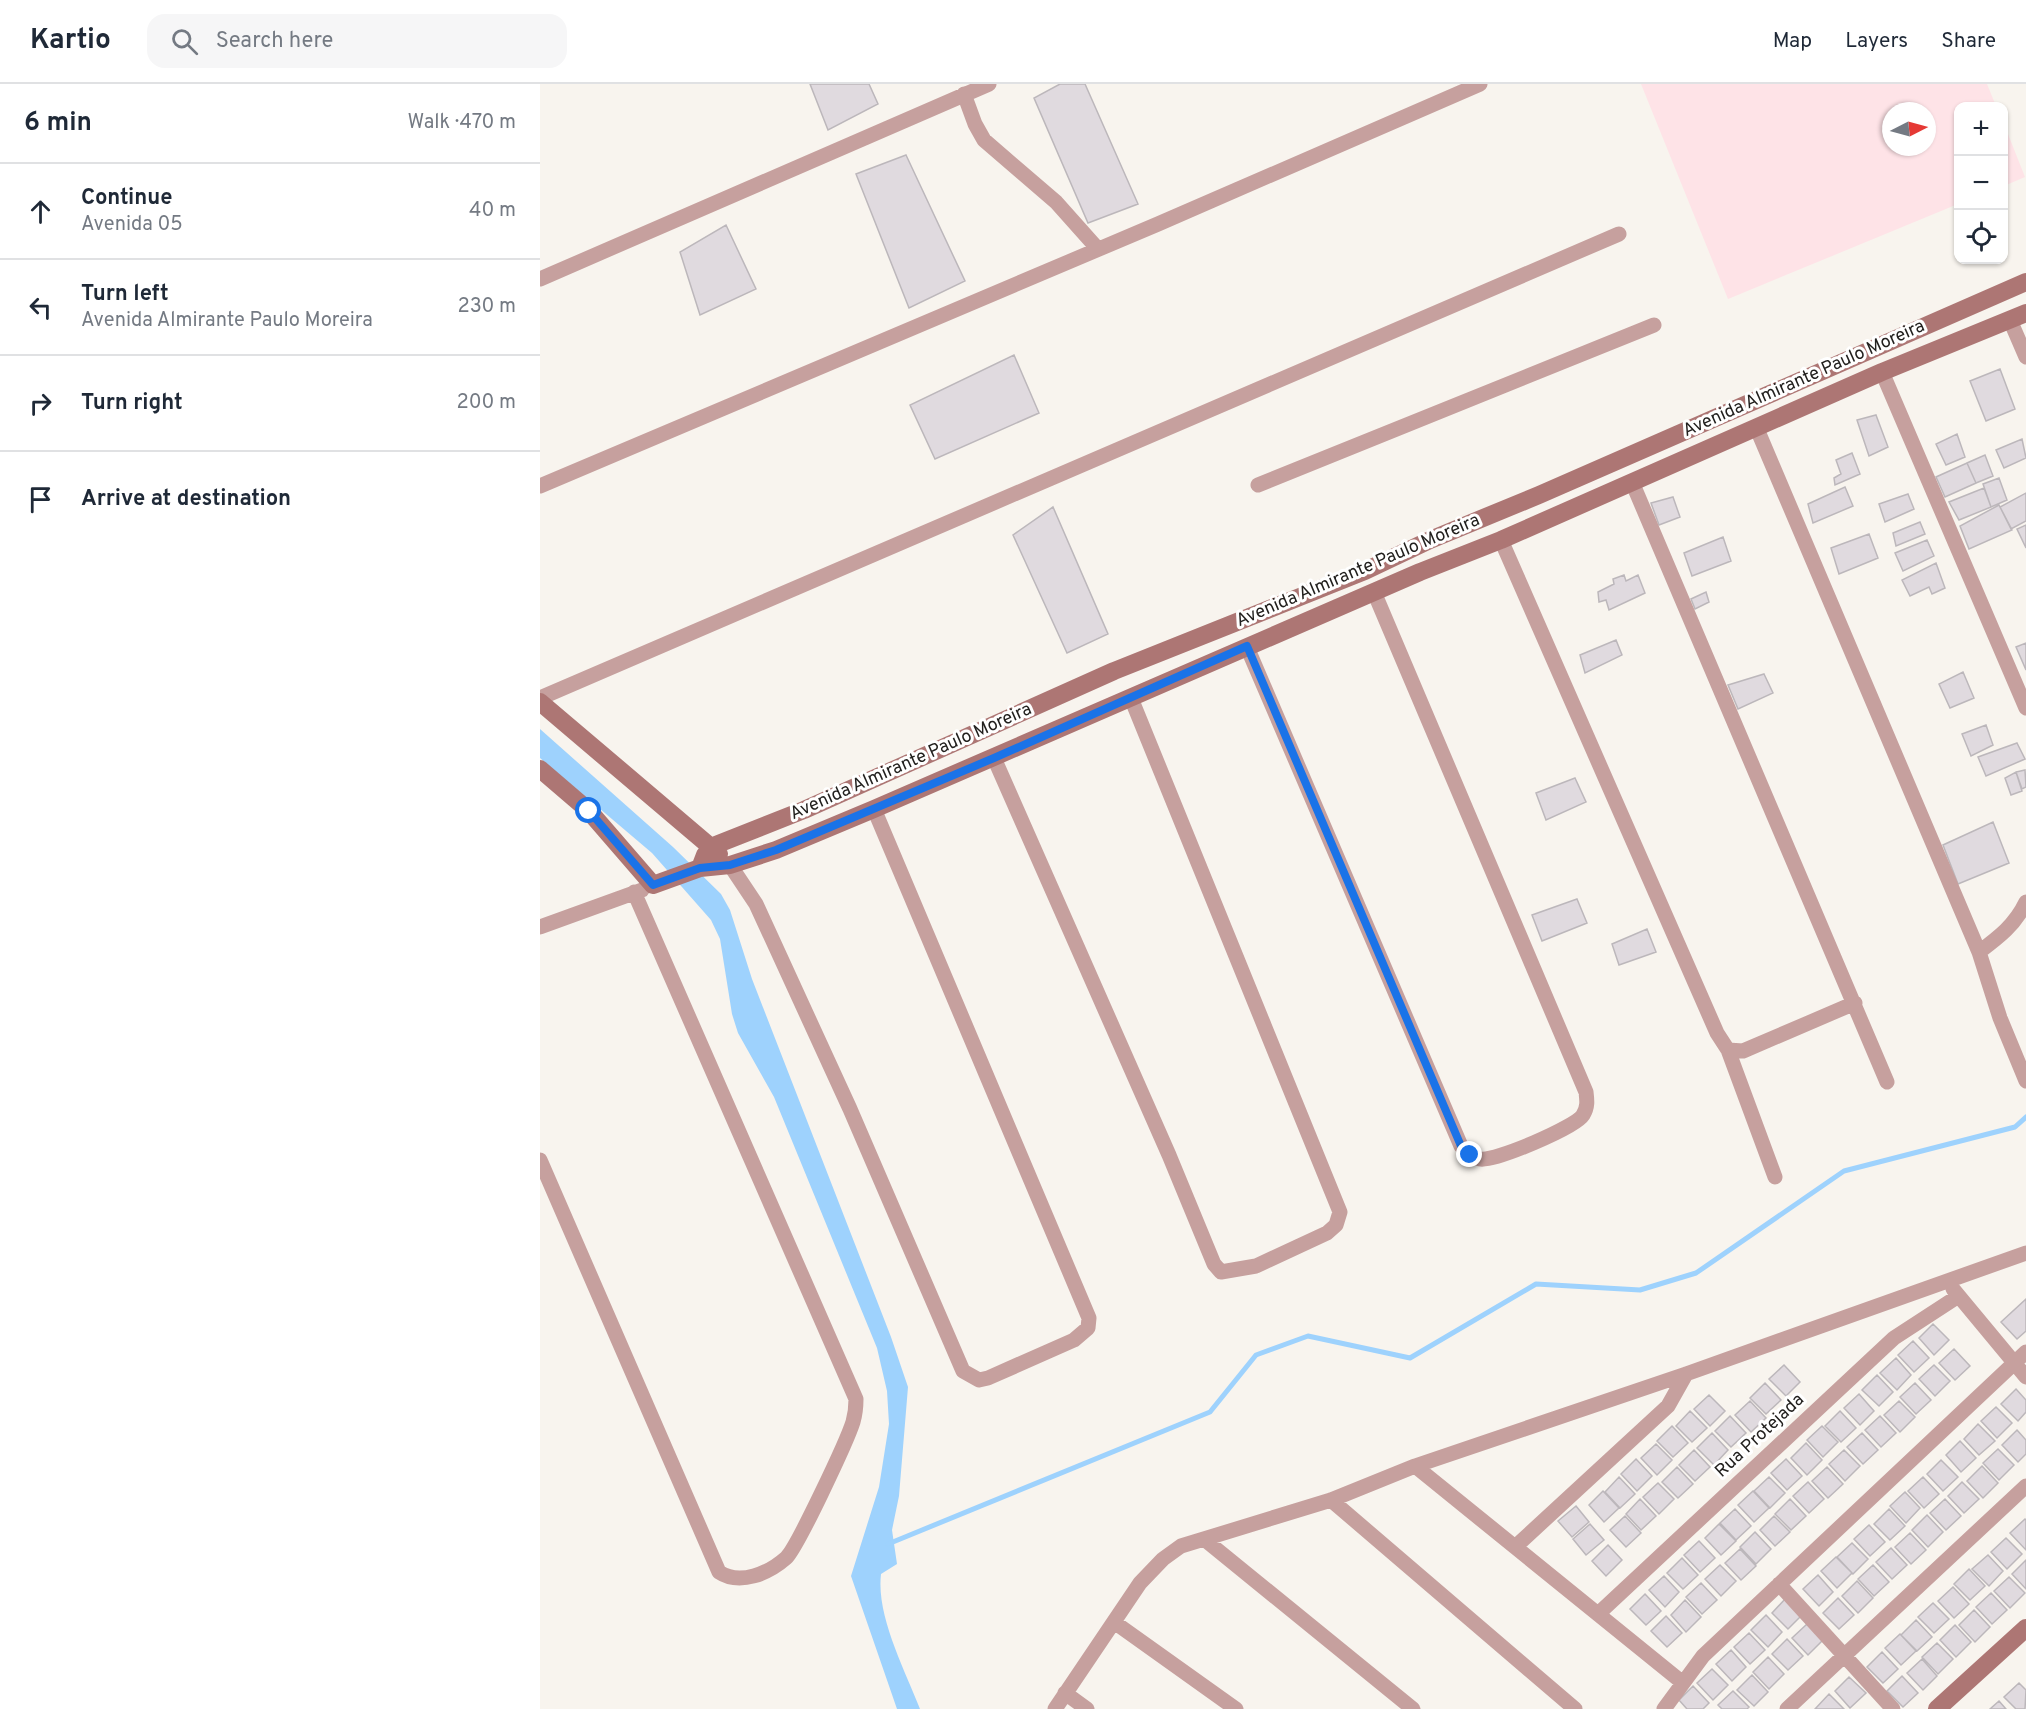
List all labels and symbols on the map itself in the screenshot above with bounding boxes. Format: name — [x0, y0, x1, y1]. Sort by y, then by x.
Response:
north arrow — [1882, 102, 1936, 156]
street label: Avenida Almirante Paulo Moreira — [1679, 315, 1929, 443]
street label: Avenida Almirante Paulo Moreira — [1233, 509, 1483, 633]
street label: Avenida Almirante Paulo Moreira — [786, 698, 1036, 826]
route start — [575, 797, 601, 823]
route end — [1456, 1141, 1482, 1167]
street label: Rua Protejada — [1711, 1389, 1809, 1483]

